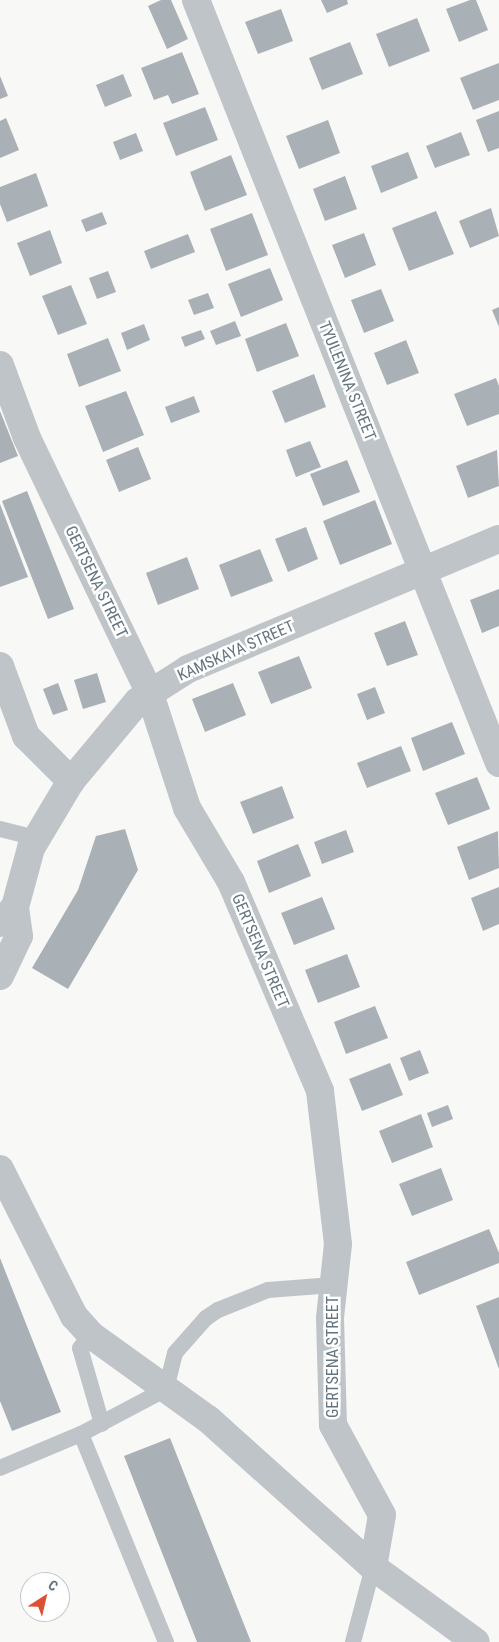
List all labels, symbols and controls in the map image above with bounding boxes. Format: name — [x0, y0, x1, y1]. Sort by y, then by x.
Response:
street label: TYULENINA STREET — [314, 319, 380, 443]
street label: GERTSENA STREET — [61, 523, 131, 641]
street label: KAMSKAYA STREET — [175, 617, 297, 685]
street label: GERTSENA STREET — [227, 891, 293, 1011]
street label: GERTSENA STREET — [323, 1296, 343, 1418]
north arrow — [20, 1572, 70, 1622]
text: С — [45, 1577, 61, 1594]

